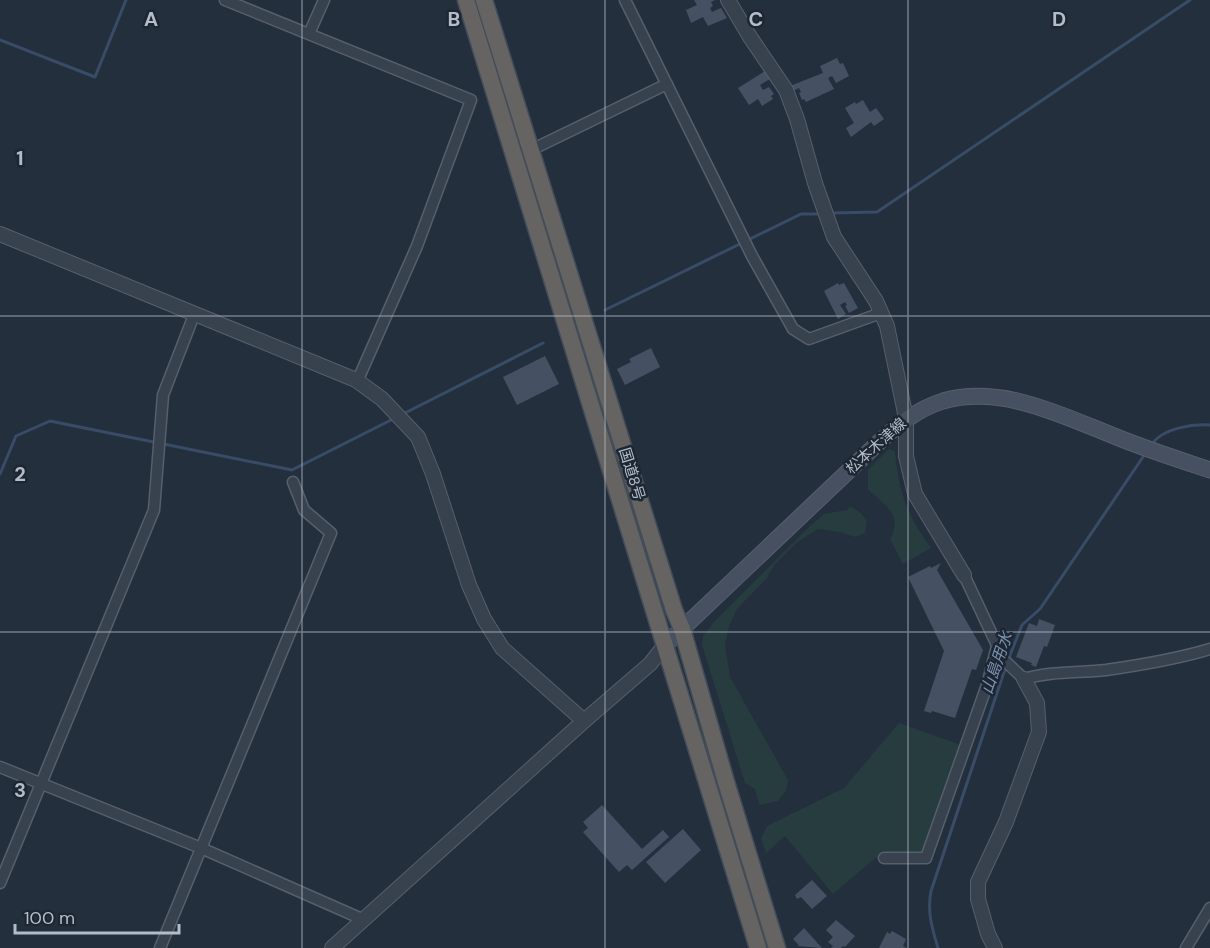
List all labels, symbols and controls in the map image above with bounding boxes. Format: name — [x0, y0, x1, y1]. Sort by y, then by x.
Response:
text: A — [144, 6, 158, 32]
text: B — [448, 6, 460, 32]
text: C — [749, 6, 763, 32]
text: D — [1052, 6, 1066, 32]
text: 1 — [16, 145, 24, 171]
street label: 松本木津線 — [841, 413, 911, 479]
street label: 国道8号 — [615, 445, 649, 503]
text: 2 — [14, 461, 26, 487]
water label: 山島用水 — [976, 628, 1017, 697]
text: 3 — [14, 777, 26, 803]
scale bar — [15, 897, 178, 935]
text: 100 m — [24, 906, 75, 930]

